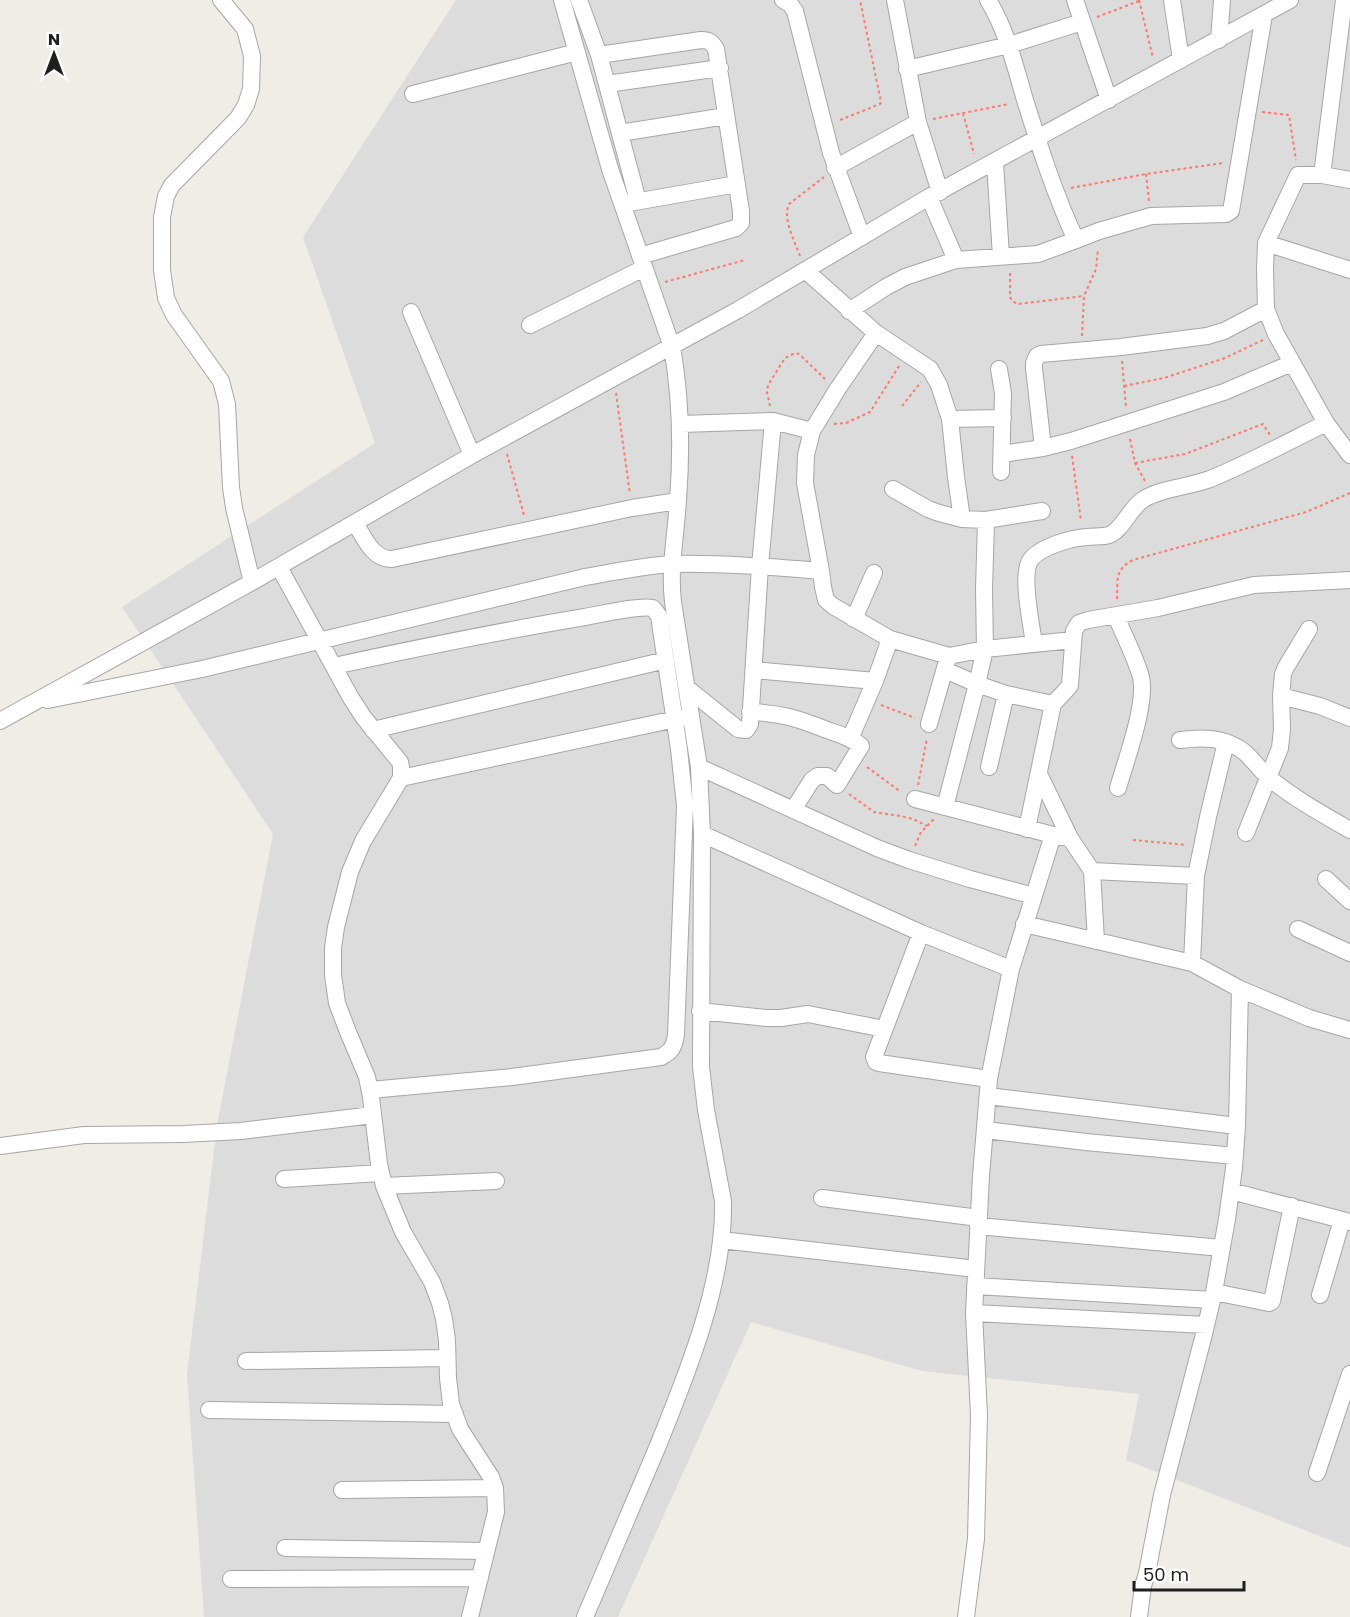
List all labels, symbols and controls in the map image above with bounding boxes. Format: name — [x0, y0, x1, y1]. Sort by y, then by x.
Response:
north arrow — [24, 24, 84, 84]
text: N — [48, 28, 60, 51]
scale bar — [1134, 1554, 1244, 1592]
text: 50 m — [1143, 1562, 1189, 1587]

